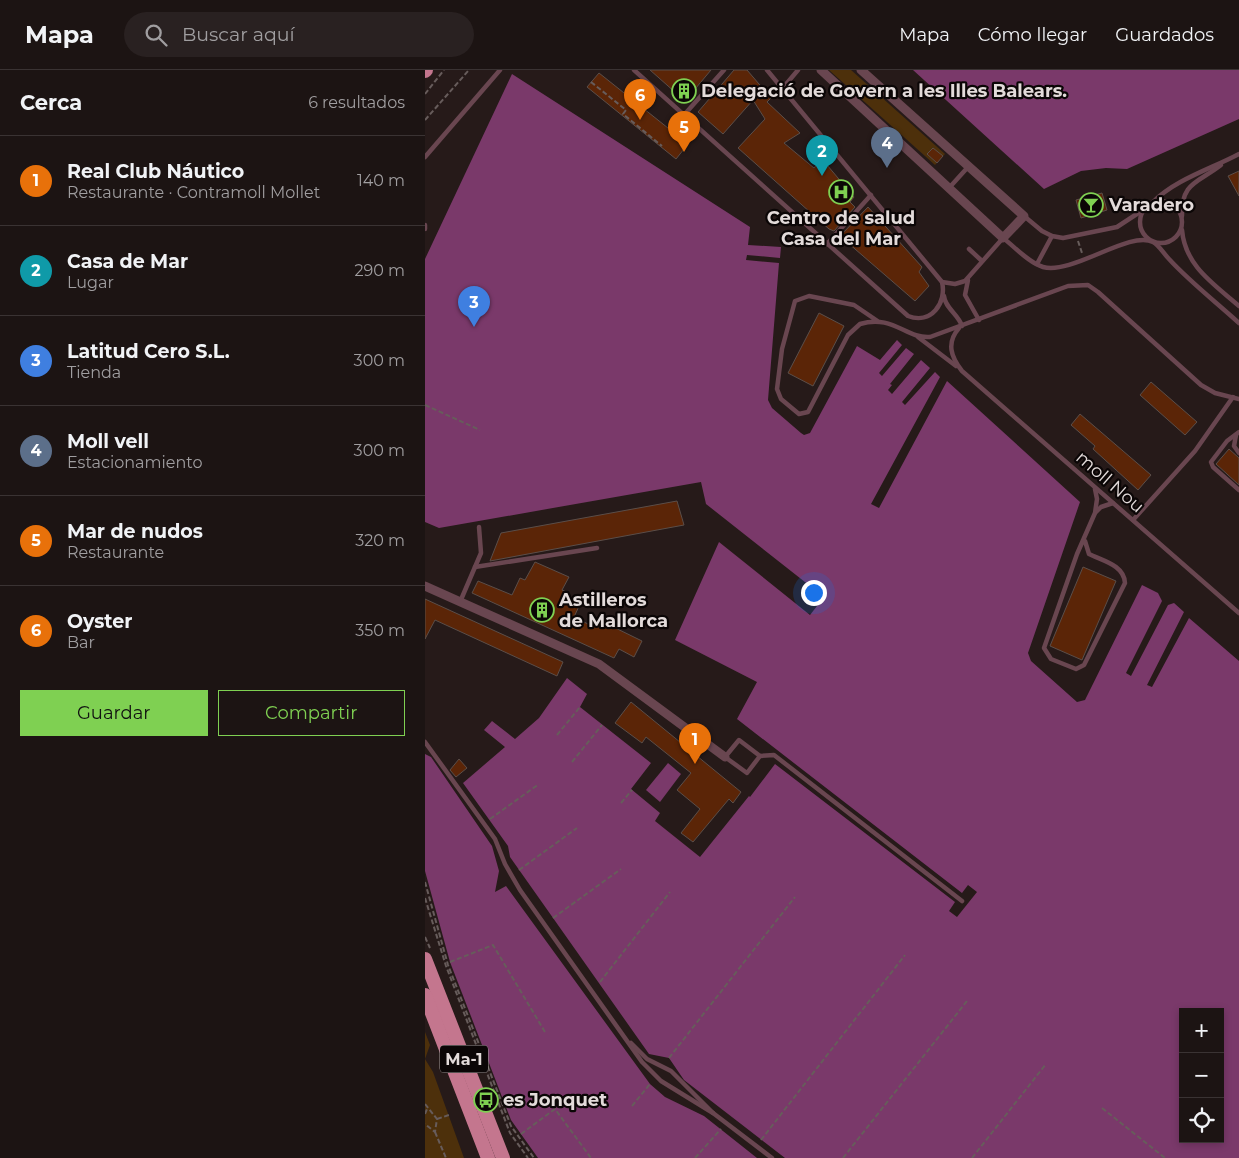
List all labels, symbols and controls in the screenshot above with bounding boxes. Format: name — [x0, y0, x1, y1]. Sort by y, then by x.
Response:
search box — [124, 12, 474, 57]
text: Mapa — [25, 20, 94, 49]
icon: search — [142, 21, 170, 49]
text: Buscar aquí — [182, 23, 295, 46]
text: Mapa — [899, 24, 950, 46]
text: Cómo llegar — [978, 24, 1087, 46]
text: Guardados — [1115, 24, 1214, 46]
building icon: Delegació de Govern a les Illes Balears. — [671, 78, 697, 104]
pin: 6 — [624, 79, 656, 120]
place label: Delegació de Govern a les Illes Balears. — [701, 80, 1067, 102]
text: Cerca — [20, 90, 82, 115]
text: 6 resultados — [308, 93, 405, 112]
pin: 5 — [668, 111, 700, 152]
pin: 4 — [871, 127, 903, 168]
pin: 2 — [806, 135, 838, 176]
text: Real Club Náutico — [67, 160, 244, 183]
text: 1 — [33, 171, 39, 190]
text: 140 m — [357, 171, 405, 190]
hospital icon: Centro de salud Casa del Mar — [828, 179, 854, 205]
text: Restaurante · Contramoll Mollet — [67, 183, 320, 202]
bar icon: Varadero — [1078, 192, 1104, 218]
place label: Varadero — [1108, 194, 1194, 216]
place label: Centro de salud Casa del Mar — [767, 207, 915, 250]
text: Casa de Mar — [67, 250, 188, 273]
text: 2 — [31, 261, 41, 280]
text: 290 m — [354, 261, 405, 280]
text: Lugar — [67, 273, 114, 292]
pin: 3 — [458, 286, 490, 327]
text: Latitud Cero S.L. — [67, 340, 230, 363]
text: 3 — [31, 351, 41, 370]
text: 300 m — [354, 351, 405, 370]
text: Tienda — [67, 363, 121, 382]
text: Moll vell — [67, 430, 149, 453]
text: 4 — [30, 441, 42, 460]
text: 300 m — [354, 441, 405, 460]
street label: moll Nou — [1072, 447, 1148, 517]
text: Estacionamiento — [67, 453, 202, 472]
text: Mar de nudos — [67, 520, 203, 543]
text: 5 — [31, 531, 41, 550]
text: 320 m — [355, 531, 405, 550]
text: Restaurante — [67, 543, 164, 562]
your location — [801, 580, 827, 606]
place label: Astilleros de Mallorca — [558, 589, 668, 632]
building icon: Astilleros de Mallorca — [529, 597, 555, 623]
text: Oyster — [67, 610, 132, 633]
text: 6 — [31, 621, 41, 640]
text: 350 m — [355, 621, 405, 640]
text: Bar — [67, 633, 95, 652]
button: Guardar — [20, 690, 208, 736]
button: Compartir — [218, 690, 405, 736]
pin: 1 — [679, 723, 711, 764]
map controls — [1179, 1008, 1224, 1143]
button: + — [1179, 1008, 1224, 1053]
road number: Ma-1 — [440, 1046, 488, 1072]
button: − — [1179, 1053, 1224, 1098]
bus stop icon: es Jonquet — [473, 1087, 499, 1113]
place label: es Jonquet — [503, 1089, 607, 1111]
button: locate — [1179, 1098, 1224, 1143]

